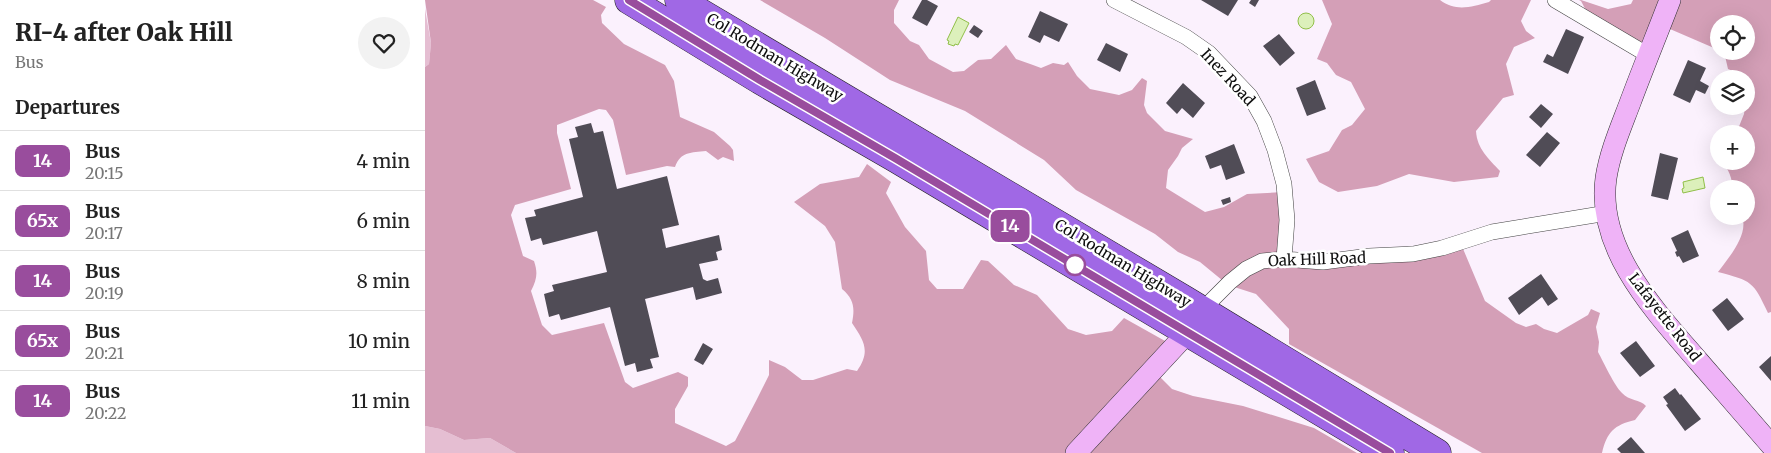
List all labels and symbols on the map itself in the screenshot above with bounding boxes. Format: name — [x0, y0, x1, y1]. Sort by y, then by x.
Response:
street label: Col Rodman Highway — [703, 9, 847, 105]
street label: Inez Road — [1197, 44, 1259, 110]
line badge: 14 — [987, 210, 1033, 242]
street label: Col Rodman Highway — [1051, 215, 1195, 311]
street label: Oak Hill Road — [1268, 248, 1366, 270]
unlabelled marker — [1064, 254, 1086, 276]
street label: Lafayette Road — [1625, 269, 1705, 365]

